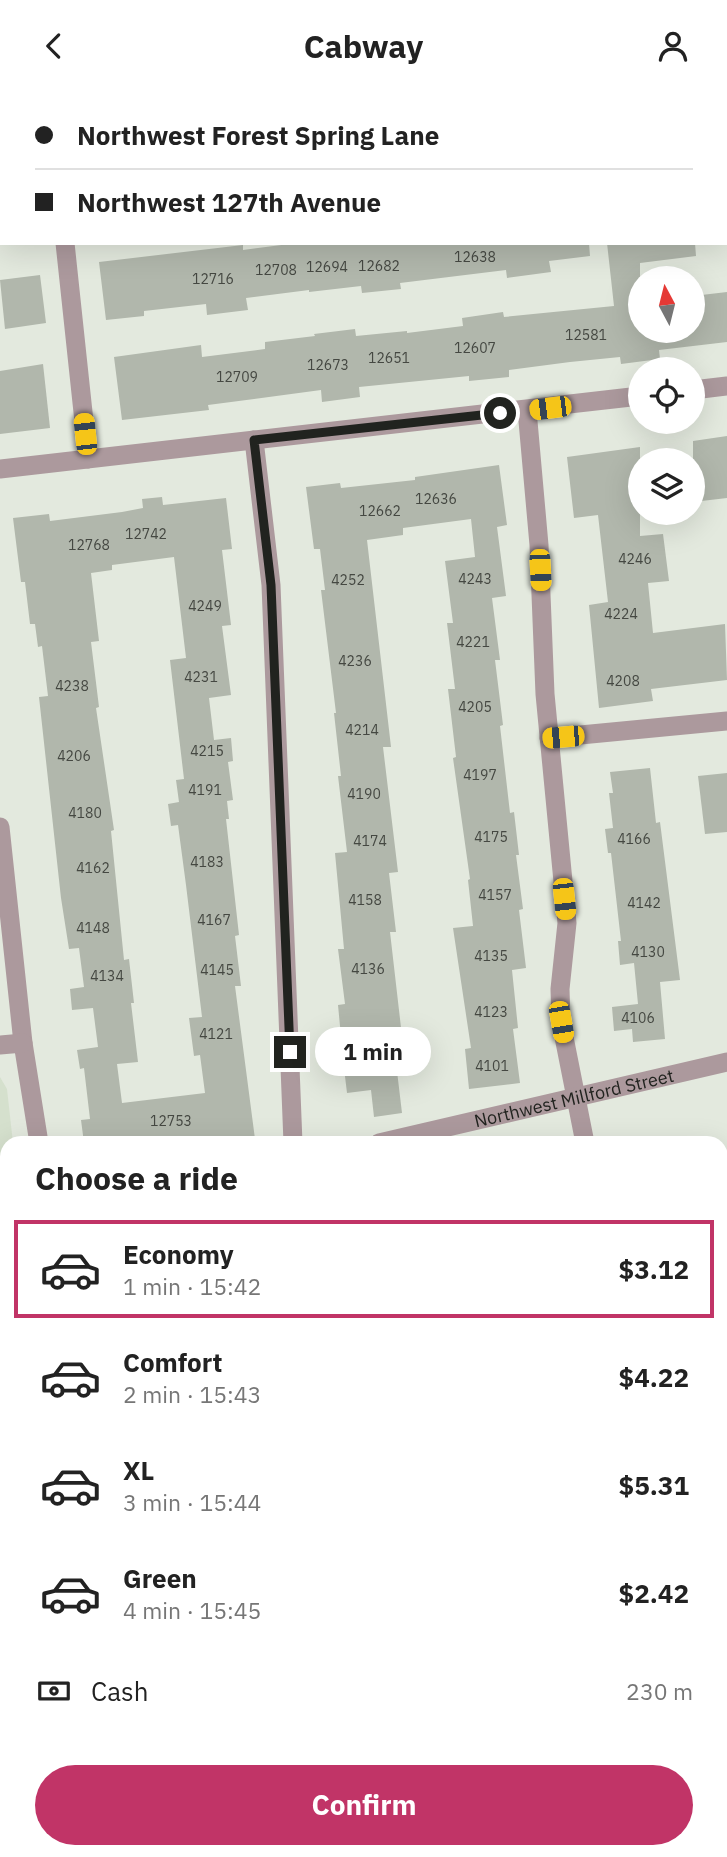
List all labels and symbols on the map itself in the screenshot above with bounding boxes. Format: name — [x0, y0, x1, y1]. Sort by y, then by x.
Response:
house number: 12638 — [454, 248, 496, 266]
house number: 12682 — [358, 257, 400, 275]
house number: 12694 — [306, 258, 348, 276]
house number: 12708 — [255, 261, 297, 279]
north arrow — [628, 266, 705, 343]
house number: 12716 — [192, 270, 234, 288]
house number: 12581 — [565, 326, 607, 344]
house number: 12607 — [454, 339, 496, 357]
house number: 12651 — [368, 349, 410, 367]
house number: 12673 — [307, 356, 349, 374]
house number: 12709 — [216, 368, 258, 386]
car — [528, 395, 573, 421]
route start — [484, 397, 516, 429]
car — [73, 412, 98, 456]
house number: 12636 — [415, 490, 457, 508]
house number: 12662 — [359, 502, 401, 520]
house number: 12742 — [125, 525, 167, 543]
house number: 12768 — [68, 536, 110, 554]
car — [529, 548, 552, 592]
house number: 4246 — [618, 550, 652, 568]
house number: 4243 — [458, 570, 492, 588]
house number: 4252 — [331, 571, 365, 589]
house number: 4249 — [188, 597, 222, 615]
house number: 4224 — [604, 605, 638, 623]
house number: 4221 — [456, 633, 490, 651]
house number: 4236 — [338, 652, 372, 670]
house number: 4231 — [184, 668, 218, 686]
house number: 4208 — [606, 672, 640, 690]
house number: 4238 — [55, 677, 89, 695]
house number: 4205 — [458, 698, 492, 716]
house number: 4214 — [345, 721, 379, 739]
car — [542, 725, 585, 749]
house number: 4215 — [190, 742, 224, 760]
house number: 4206 — [57, 747, 91, 765]
house number: 4197 — [463, 766, 497, 784]
house number: 4191 — [188, 781, 222, 799]
house number: 4190 — [347, 785, 381, 803]
house number: 4180 — [68, 804, 102, 822]
house number: 4175 — [474, 828, 508, 846]
house number: 4166 — [617, 830, 651, 848]
house number: 4174 — [353, 832, 387, 850]
house number: 4183 — [190, 853, 224, 871]
house number: 4162 — [76, 859, 110, 877]
car — [552, 877, 577, 921]
house number: 4157 — [478, 886, 512, 904]
house number: 4158 — [348, 891, 382, 909]
house number: 4142 — [627, 894, 661, 912]
house number: 4167 — [197, 911, 231, 929]
house number: 4148 — [76, 919, 110, 937]
house number: 4130 — [631, 943, 665, 961]
house number: 4135 — [474, 947, 508, 965]
house number: 4136 — [351, 960, 385, 978]
house number: 4145 — [200, 961, 234, 979]
house number: 4134 — [90, 967, 124, 985]
car — [548, 999, 575, 1045]
house number: 4123 — [474, 1003, 508, 1021]
house number: 4106 — [621, 1009, 655, 1027]
house number: 4121 — [199, 1025, 233, 1043]
callout: 1 min — [314, 1027, 430, 1077]
route end — [274, 1036, 306, 1068]
house number: 4101 — [475, 1057, 509, 1075]
street label: Northwest Millford Street — [472, 1063, 676, 1132]
house number: 12753 — [150, 1112, 192, 1130]

